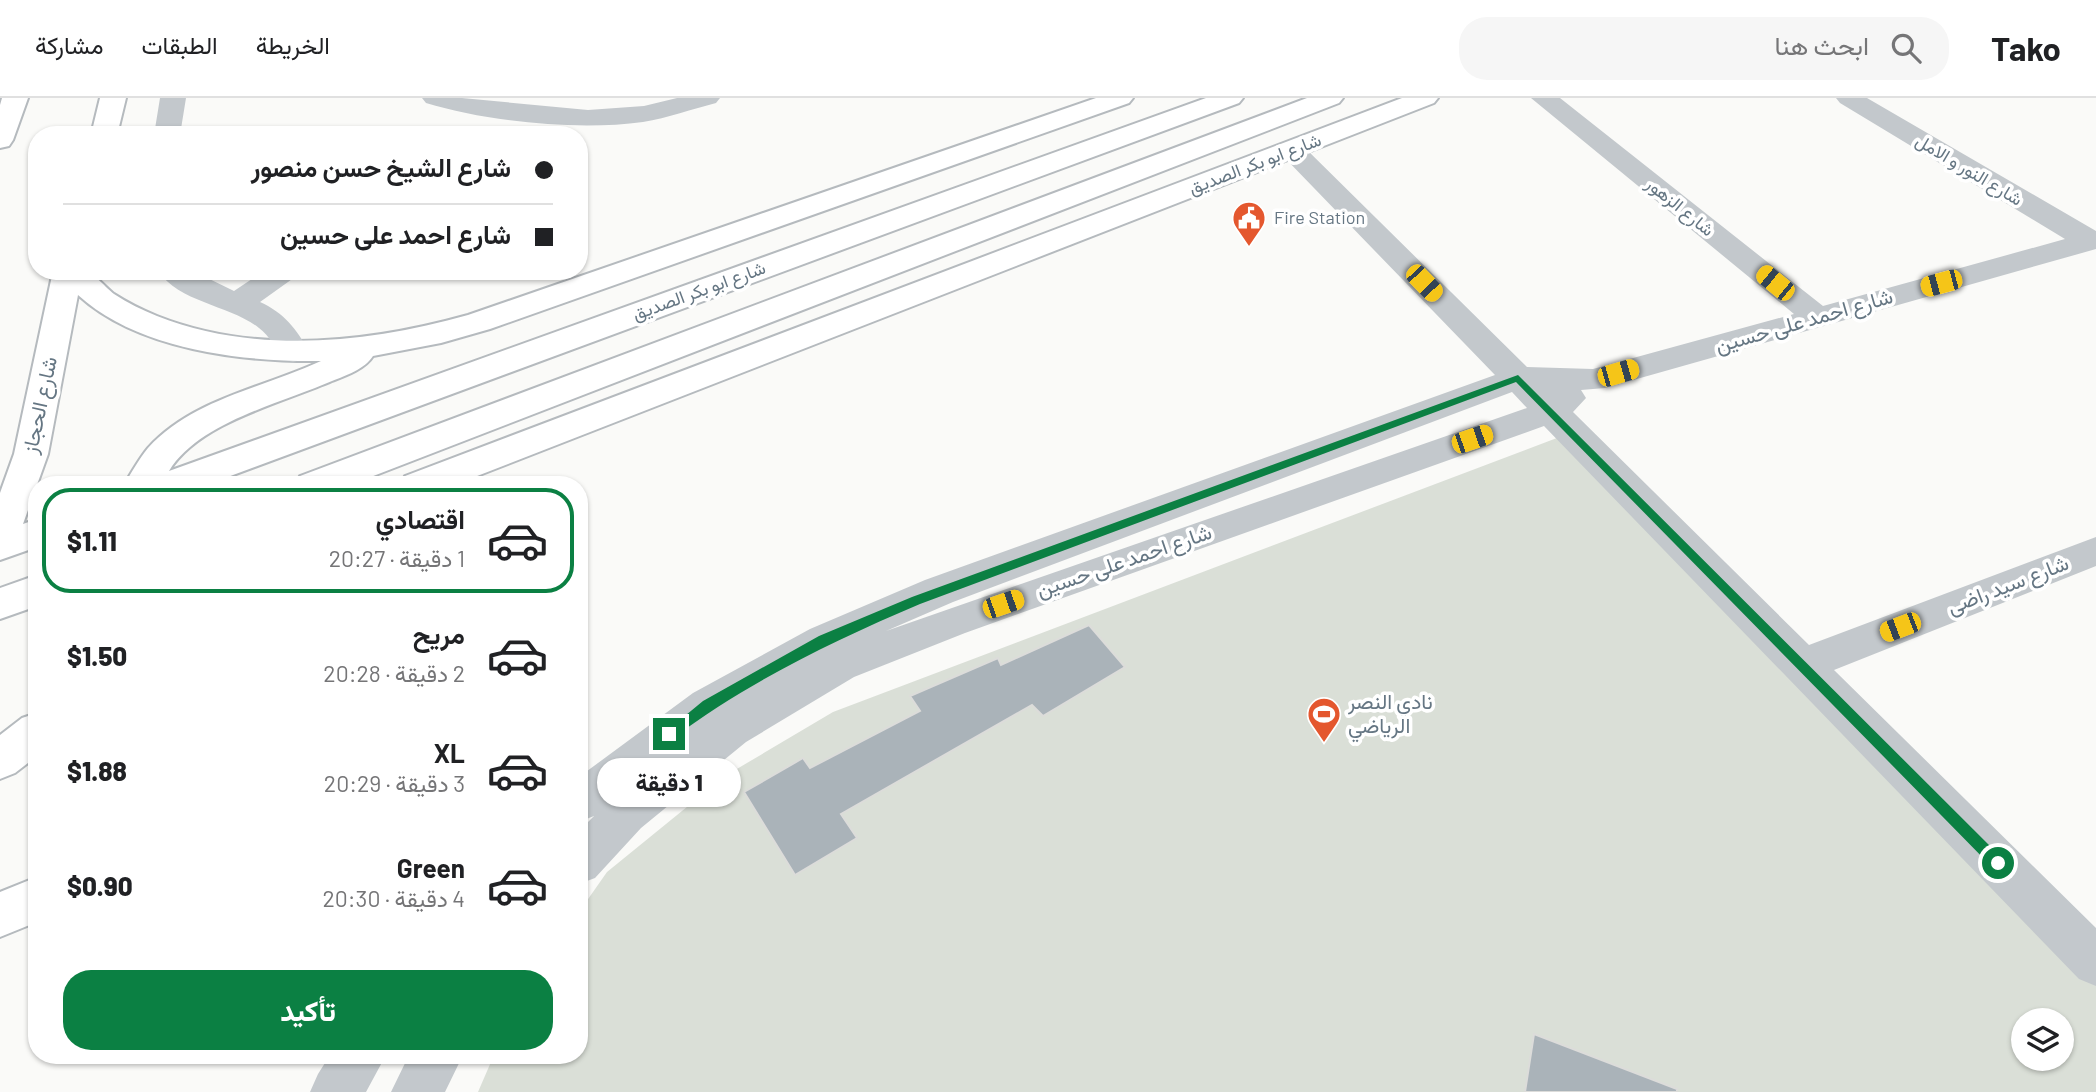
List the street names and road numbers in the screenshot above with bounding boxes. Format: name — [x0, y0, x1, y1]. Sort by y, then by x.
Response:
street label: شارع ابو بكر الصديق — [1185, 128, 1325, 200]
street label: شارع النور و الامل — [1911, 129, 2027, 211]
street label: شارع الزهور — [1640, 171, 1719, 242]
street label: شارع ابو بكر الصديق — [629, 256, 769, 326]
street label: شارع احمد على حسين — [1712, 282, 1896, 360]
street label: شارع الحجاز — [16, 354, 64, 457]
street label: شارع احمد على حسين — [1033, 518, 1215, 604]
street label: شارع سيد راضى — [1943, 549, 2073, 621]

